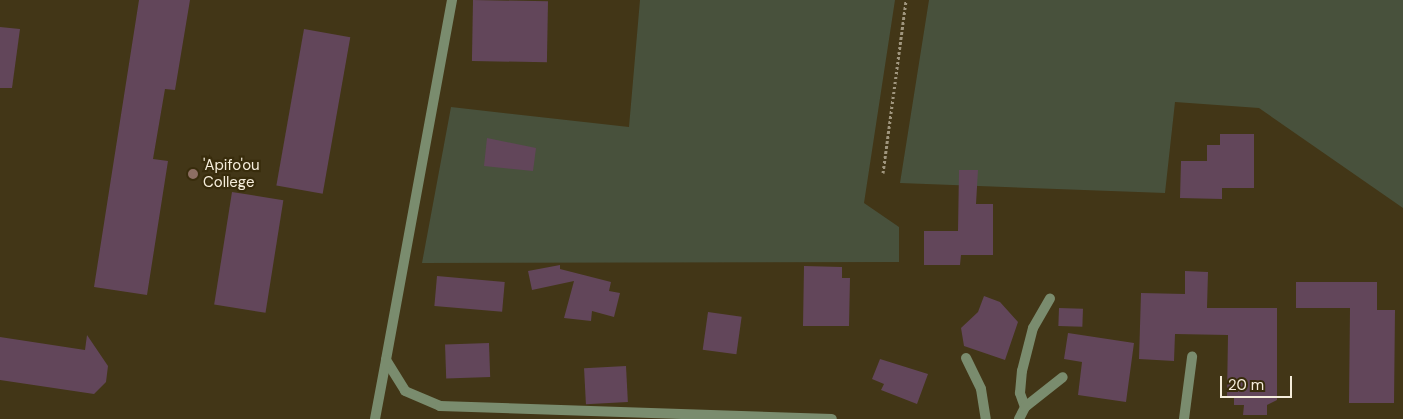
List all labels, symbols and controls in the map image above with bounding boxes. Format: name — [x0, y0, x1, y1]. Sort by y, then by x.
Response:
place label: 'Apifo'ou College — [203, 156, 260, 191]
marker: 'Apifo'ou College — [187, 168, 199, 180]
scale bar — [1223, 366, 1296, 398]
text: 20 m — [1228, 375, 1264, 395]

